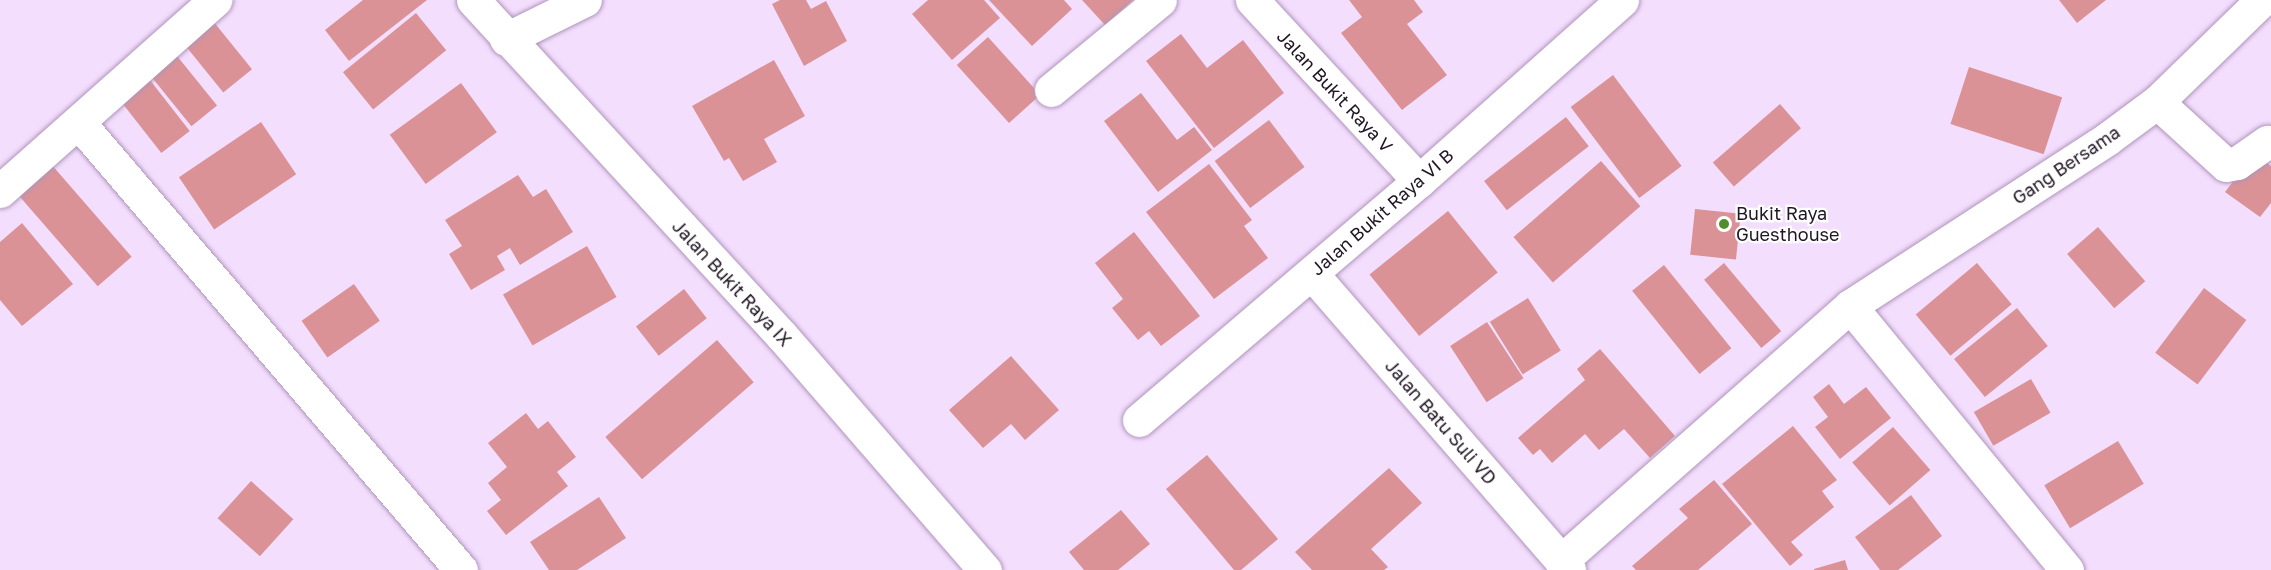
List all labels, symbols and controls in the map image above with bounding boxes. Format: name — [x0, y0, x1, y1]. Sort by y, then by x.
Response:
street label: Jalan Bukit Raya V — [1273, 25, 1397, 157]
street label: Gang Bersama — [2008, 121, 2124, 209]
street label: Jalan Bukit Raya VI B — [1306, 144, 1458, 280]
place label: Bukit Raya Guesthouse — [1736, 203, 1839, 246]
street label: Jalan Bukit Raya IX — [668, 215, 796, 351]
marker: Bukit Raya Guesthouse — [1717, 217, 1731, 231]
street label: Jalan Batu Suli VD — [1381, 355, 1501, 489]

